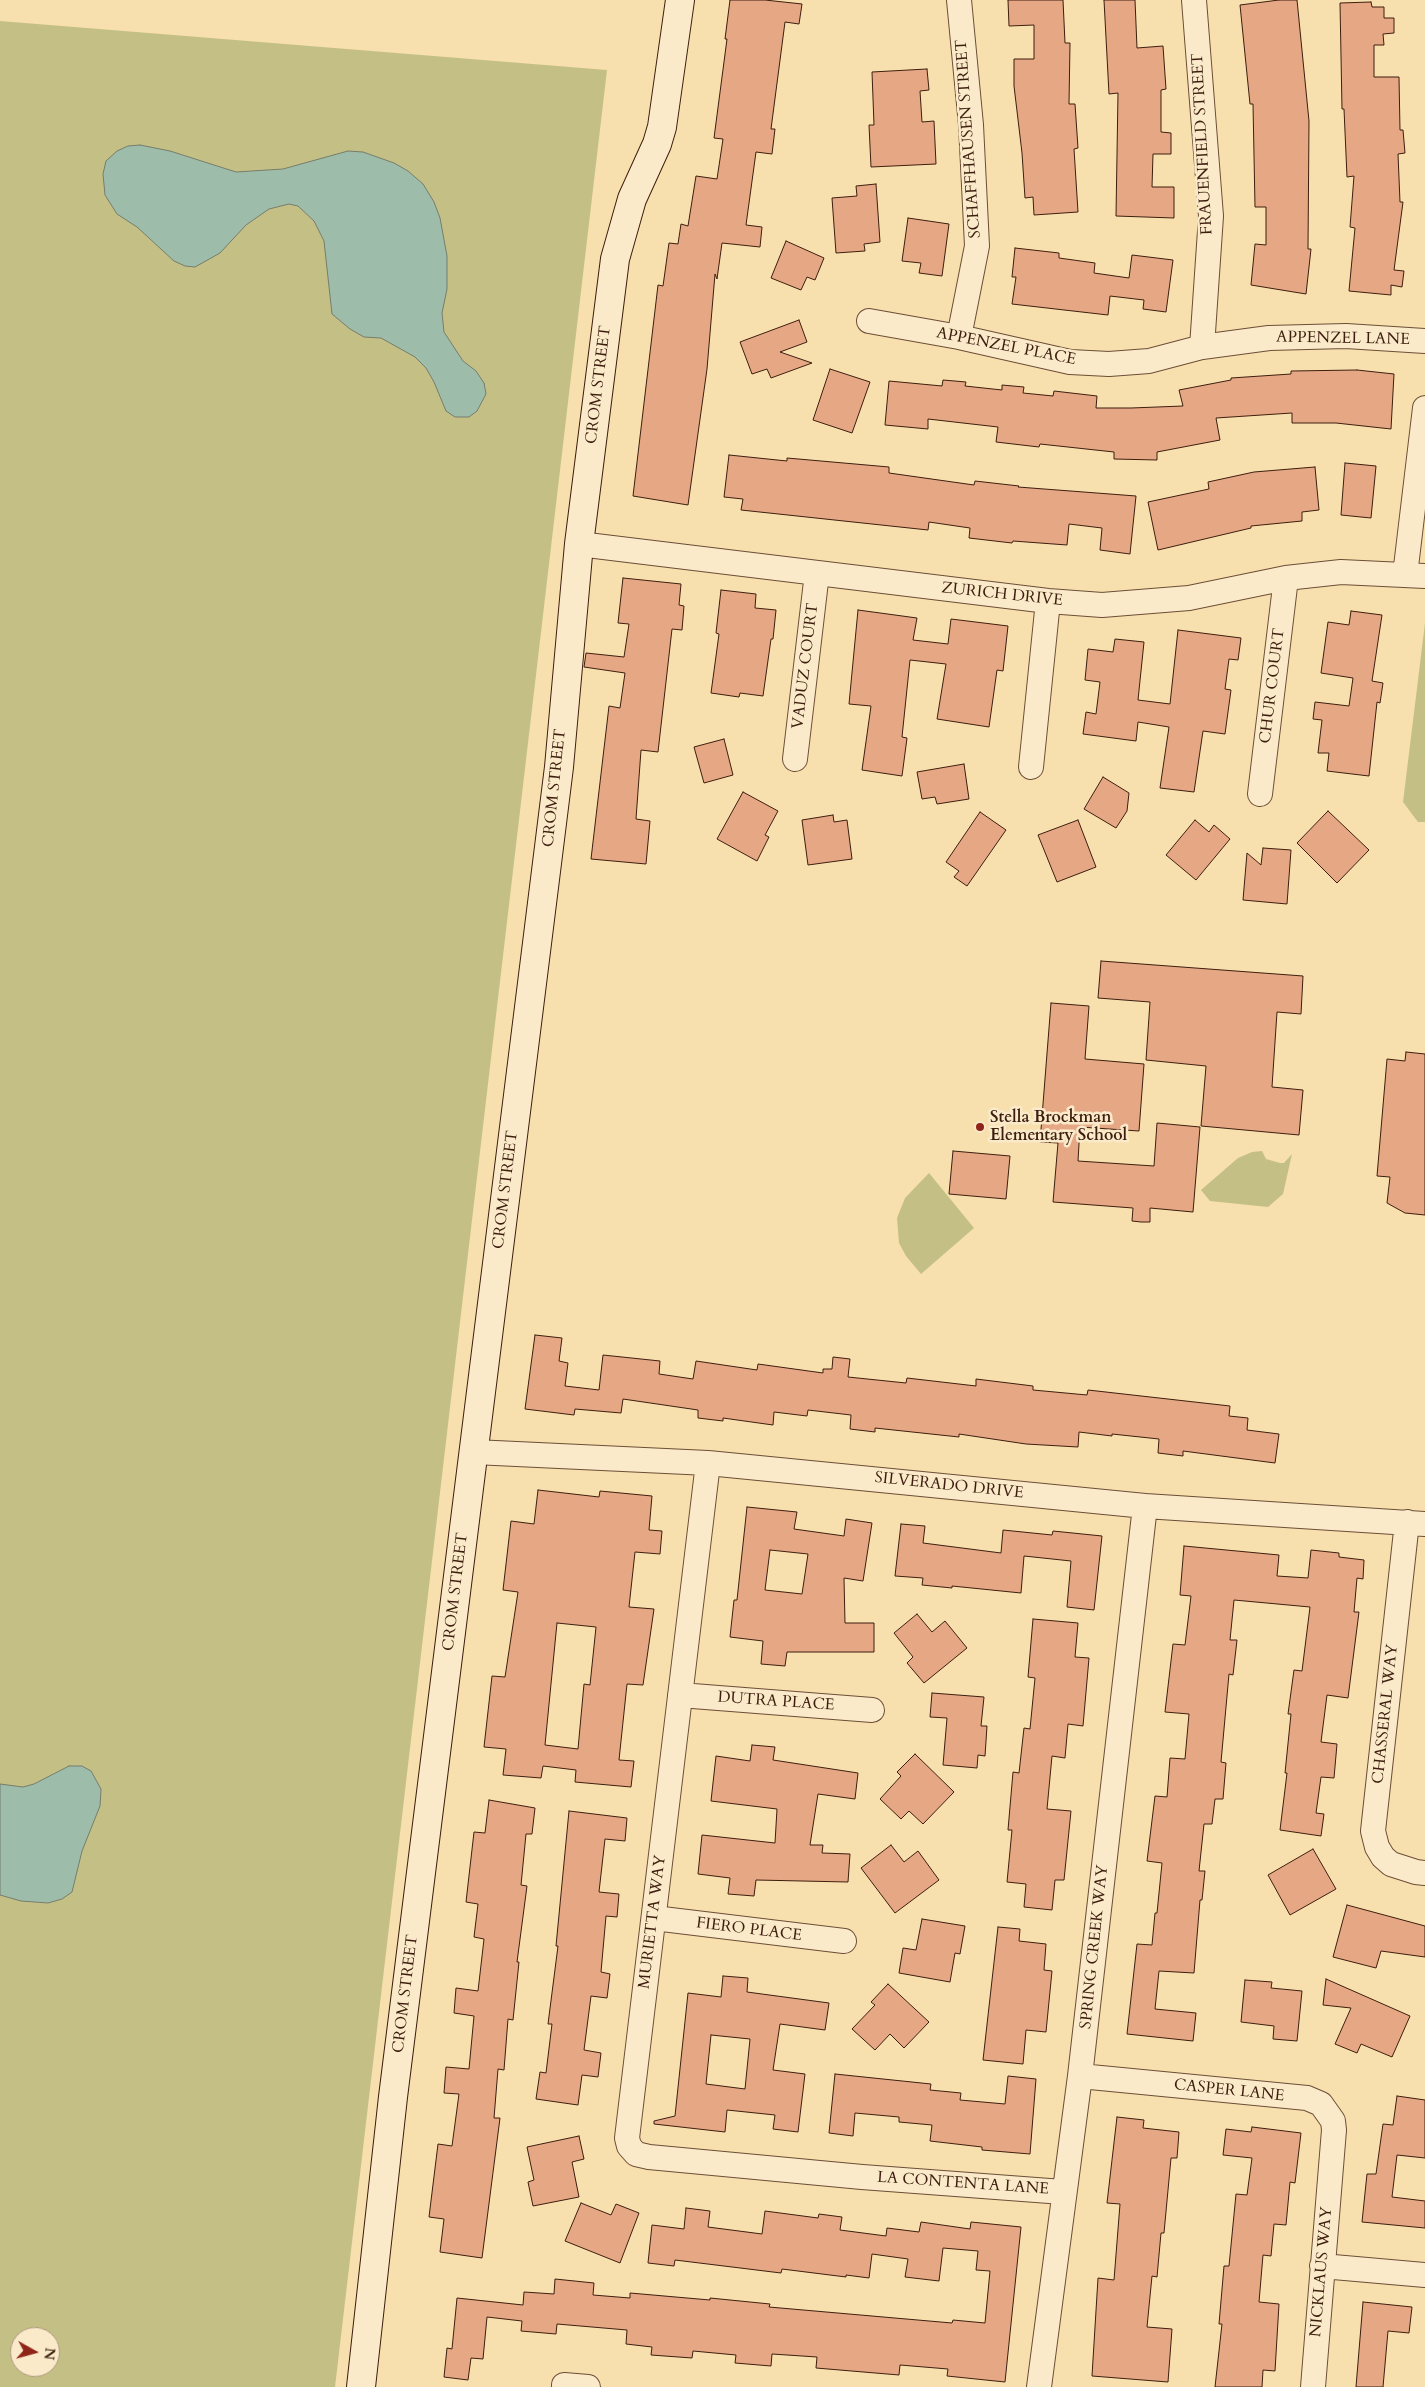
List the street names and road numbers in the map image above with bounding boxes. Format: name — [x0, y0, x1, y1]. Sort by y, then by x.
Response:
street label: SCHAFFHAUSEN STREET — [952, 39, 986, 239]
street label: FRAUENFIELD STREET — [1189, 53, 1217, 235]
street label: APPENZEL PLACE — [935, 324, 1077, 370]
street label: CROM STREET — [582, 325, 616, 445]
street label: APPENZEL LANE — [1276, 328, 1410, 350]
street label: ZURICH DRIVE — [940, 579, 1064, 611]
street label: VADUZ COURT — [789, 602, 823, 730]
street label: CHUR COURT — [1256, 627, 1290, 745]
street label: CROM STREET — [539, 728, 571, 848]
street label: CROM STREET — [489, 1130, 523, 1250]
street label: SILVERADO DRIVE — [874, 1469, 1024, 1503]
street label: CROM STREET — [439, 1532, 473, 1652]
street label: CHASSERAL WAY — [1369, 1643, 1403, 1785]
street label: DUTRA PLACE — [717, 1688, 835, 1716]
street label: MURIETTA WAY — [635, 1854, 671, 1990]
street label: SPRING CREEK WAY — [1077, 1864, 1113, 2030]
street label: FIERO PLACE — [695, 1914, 803, 1946]
street label: CROM STREET — [389, 1934, 423, 2054]
street label: CASPER LANE — [1173, 2076, 1285, 2106]
street label: LA CONTENTA LANE — [876, 2168, 1050, 2200]
street label: NICKLAUS WAY — [1307, 2206, 1337, 2338]

